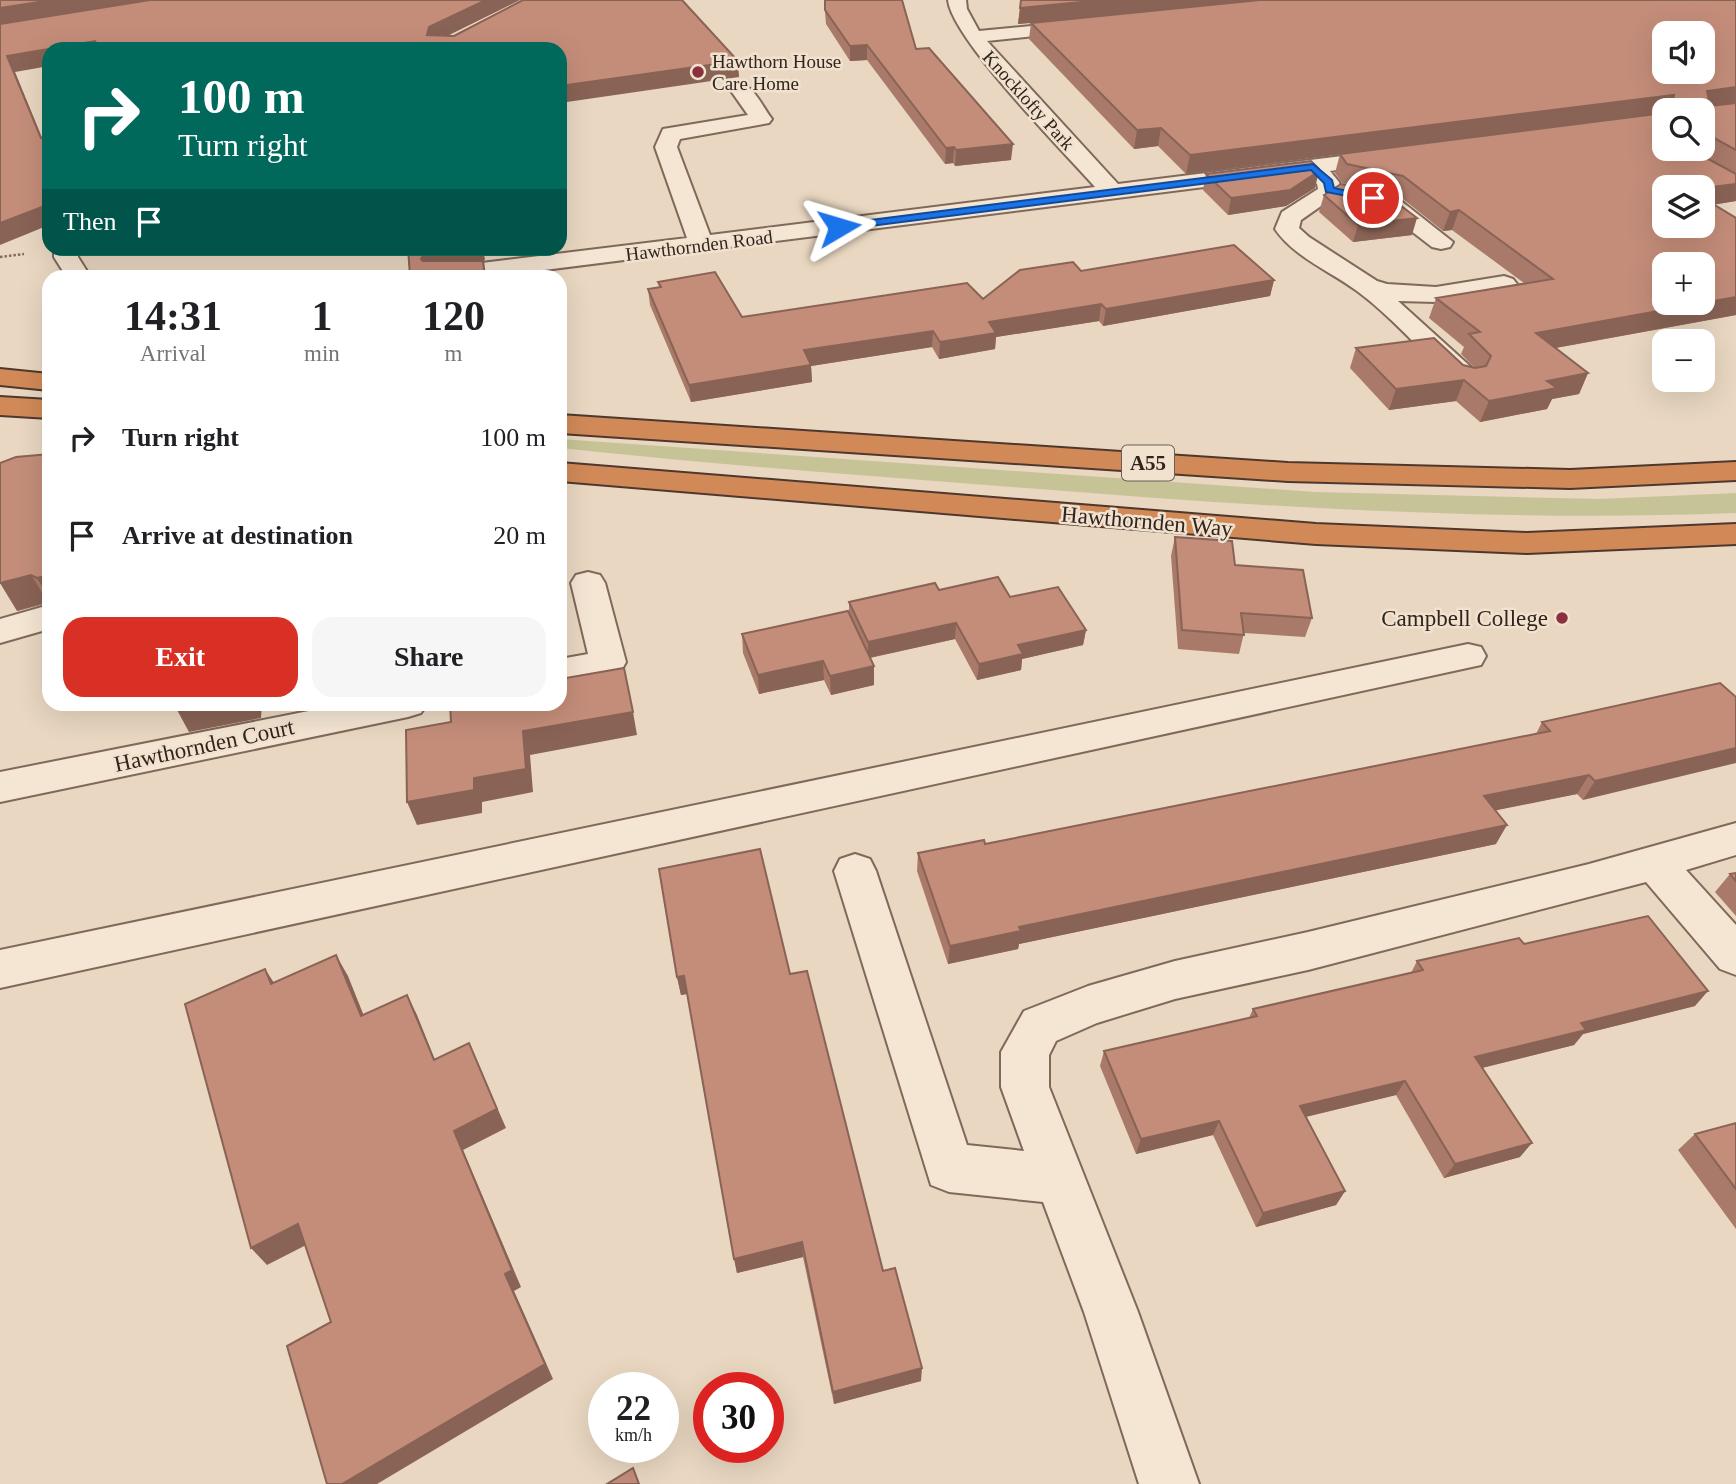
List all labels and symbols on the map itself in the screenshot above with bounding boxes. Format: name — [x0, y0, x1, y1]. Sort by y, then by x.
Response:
street label: Knocklofty Park — [979, 46, 1079, 155]
place label: Hawthorn House Care Home — [712, 51, 841, 94]
marker: Hawthorn House Care Home — [690, 64, 706, 80]
pin — [1343, 168, 1403, 228]
position arrow — [802, 190, 876, 264]
street label: Hawthornden Road — [624, 226, 774, 265]
road number: A55 — [1122, 446, 1174, 480]
street label: Hawthornden Way — [1060, 502, 1234, 541]
place label: Campbell College — [1381, 606, 1548, 631]
marker: Campbell College — [1554, 610, 1570, 626]
street label: Hawthornden Court — [112, 714, 297, 777]
speed limit sign: 30 — [693, 1372, 784, 1463]

